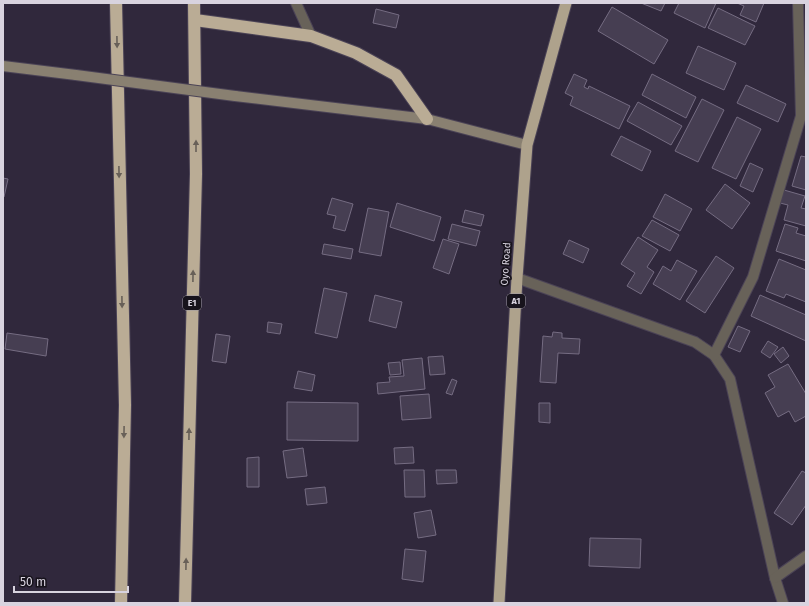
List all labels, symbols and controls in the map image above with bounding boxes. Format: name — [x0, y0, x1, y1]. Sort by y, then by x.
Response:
one-way arrow — [114, 36, 120, 49]
one-way arrow — [193, 139, 199, 152]
one-way arrow — [116, 166, 122, 179]
street label: Oyo Road — [499, 242, 513, 286]
one-way arrow — [190, 269, 196, 282]
road number: A1 — [507, 294, 525, 308]
one-way arrow — [119, 296, 125, 309]
road number: E1 — [183, 296, 201, 310]
one-way arrow — [121, 426, 127, 439]
one-way arrow — [186, 427, 192, 440]
one-way arrow — [183, 557, 189, 570]
scale bar — [14, 568, 128, 594]
text: 50 m — [20, 575, 46, 589]

